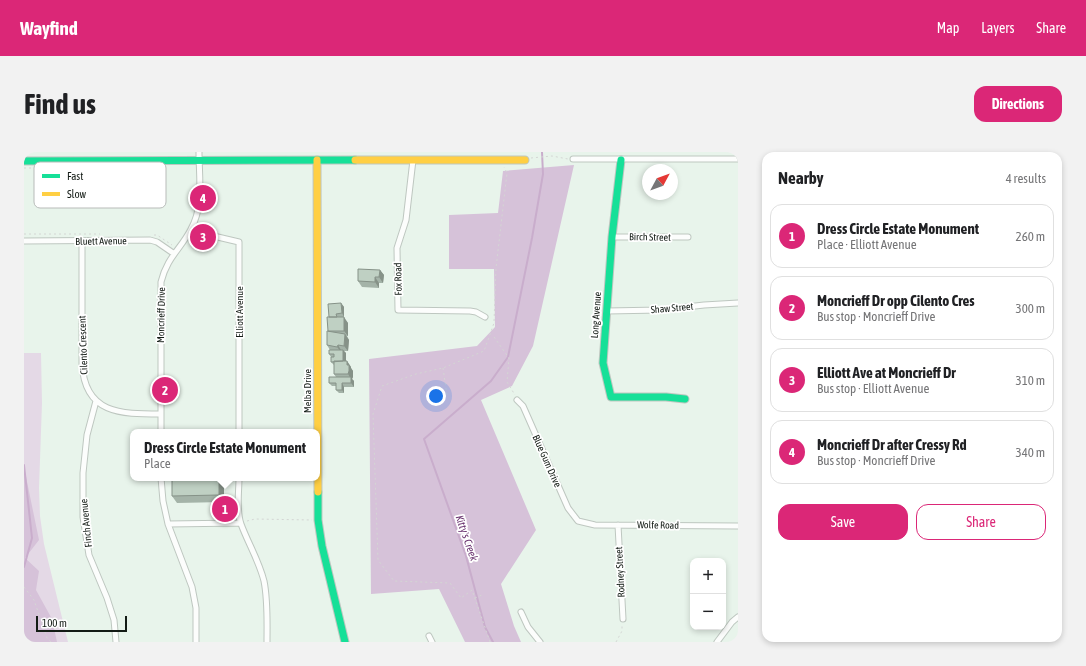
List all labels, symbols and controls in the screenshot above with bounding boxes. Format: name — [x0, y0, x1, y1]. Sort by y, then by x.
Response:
text: Wayfind — [20, 17, 78, 39]
text: Map — [937, 20, 959, 36]
text: Layers — [981, 20, 1014, 36]
text: Share — [1036, 20, 1066, 36]
button: Directions — [974, 86, 1062, 122]
text: Find us — [24, 88, 96, 120]
legend — [34, 162, 166, 208]
north arrow — [642, 164, 678, 200]
text: Nearby — [778, 168, 824, 188]
text: Fast — [67, 170, 83, 182]
text: 4 results — [1006, 171, 1046, 186]
pin: 4 — [190, 183, 216, 213]
text: Slow — [67, 188, 86, 200]
text: Dress Circle Estate Monument — [817, 220, 979, 237]
pin: 3 — [190, 222, 216, 252]
text: 1 — [789, 229, 795, 244]
text: 260 m — [1016, 229, 1045, 244]
street label: Birch Street — [629, 231, 671, 243]
street label: Bluett Avenue — [75, 235, 127, 247]
text: Place · Elliott Avenue — [817, 237, 917, 252]
street label: Fox Road — [392, 262, 404, 296]
street label: Moncrieff Drive — [155, 286, 167, 343]
street label: Elliott Avenue — [234, 286, 245, 338]
street label: Long Avenue — [589, 291, 603, 339]
text: Moncrieff Dr opp Cilento Cres — [817, 292, 975, 309]
street label: Shaw Street — [650, 301, 694, 315]
text: 2 — [789, 301, 795, 316]
text: 300 m — [1016, 301, 1045, 316]
text: Bus stop · Moncrieff Drive — [817, 309, 935, 324]
street label: Cilento Crescent — [76, 315, 90, 375]
text: Elliott Ave at Moncrieff Dr — [817, 364, 956, 381]
street label: Melba Drive — [302, 369, 313, 413]
text: 3 — [789, 373, 795, 388]
text: 310 m — [1016, 373, 1045, 388]
pin: 2 — [152, 375, 178, 405]
text: Bus stop · Elliott Avenue — [817, 381, 929, 396]
your location — [426, 386, 446, 406]
popup — [130, 429, 320, 481]
street label: Blue Gum Drive — [531, 433, 564, 489]
text: Moncrieff Dr after Cressy Rd — [817, 436, 967, 453]
text: Dress Circle Estate Monument — [144, 439, 306, 456]
text: 4 — [789, 445, 795, 460]
text: 340 m — [1016, 445, 1045, 460]
text: Bus stop · Moncrieff Drive — [817, 453, 935, 468]
text: Place — [144, 456, 171, 471]
pin: 1 — [212, 494, 238, 524]
street label: Finch Avenue — [78, 498, 94, 548]
button: Save — [778, 504, 908, 540]
button: Share — [916, 504, 1046, 540]
water label: Kitty's Creek — [454, 513, 481, 563]
street label: Wolfe Road — [637, 519, 679, 531]
street label: Rodney Street — [613, 546, 627, 598]
map controls — [690, 558, 726, 630]
button: + — [690, 558, 726, 594]
button: − — [690, 594, 726, 630]
scale bar — [36, 614, 127, 633]
text: 100 m — [42, 617, 67, 629]

